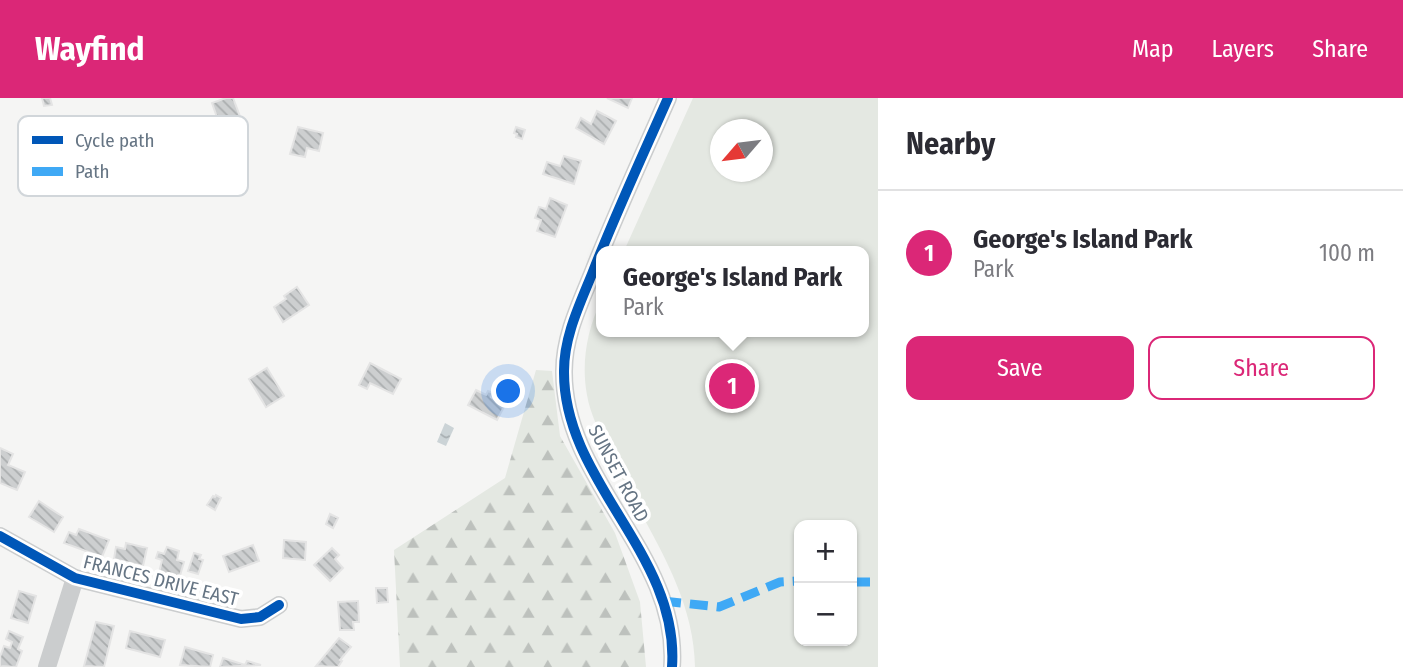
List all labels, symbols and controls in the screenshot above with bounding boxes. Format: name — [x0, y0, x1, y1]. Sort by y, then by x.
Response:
text: Wayfind — [35, 29, 144, 69]
text: Map — [1132, 35, 1174, 63]
text: Layers — [1212, 35, 1274, 63]
text: Share — [1312, 35, 1368, 63]
legend — [18, 116, 248, 196]
north arrow — [710, 119, 773, 182]
text: Nearby — [906, 126, 995, 162]
text: Cycle path — [75, 129, 154, 152]
text: Path — [75, 160, 110, 183]
text: George's Island Park — [973, 224, 1192, 255]
text: 1 — [924, 239, 934, 267]
text: 100 m — [1319, 239, 1375, 267]
popup — [596, 246, 869, 337]
text: Park — [973, 255, 1014, 283]
text: George's Island Park — [623, 262, 842, 293]
text: Park — [623, 293, 664, 321]
button: Save — [906, 336, 1134, 400]
button: Share — [1148, 336, 1375, 400]
pin: 1 — [709, 360, 755, 412]
your location — [491, 374, 525, 408]
street label: SUNSET ROAD — [583, 421, 654, 526]
map controls — [794, 520, 857, 646]
button: + — [794, 520, 857, 583]
street label: FRANCES DRIVE EAST — [81, 550, 241, 611]
button: − — [794, 583, 857, 646]

